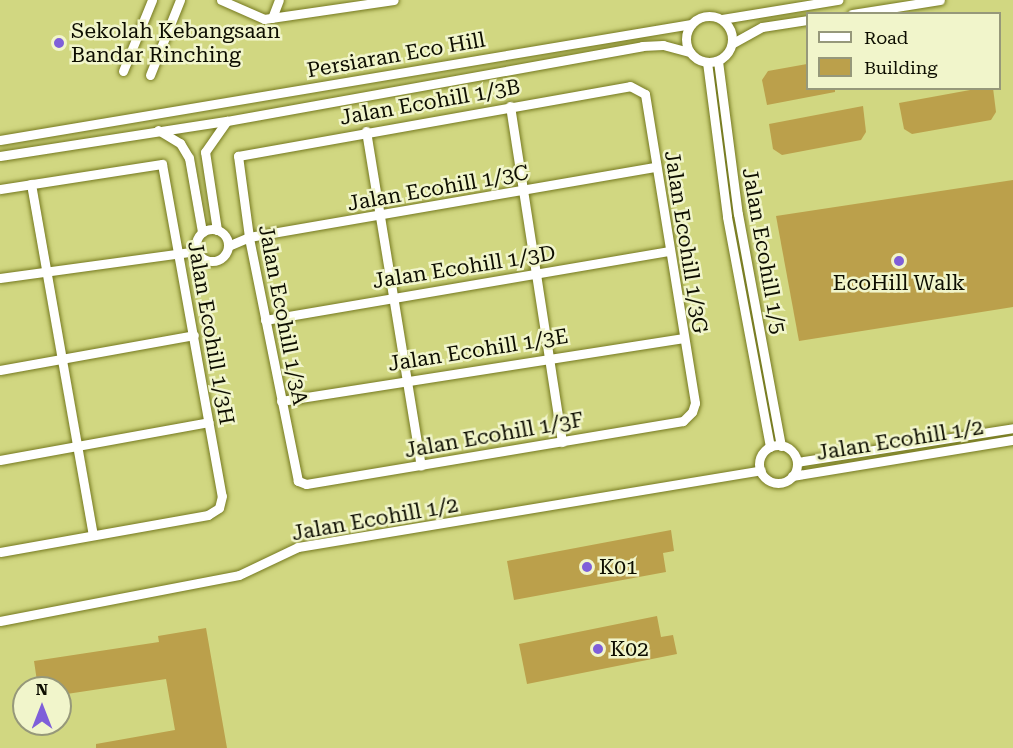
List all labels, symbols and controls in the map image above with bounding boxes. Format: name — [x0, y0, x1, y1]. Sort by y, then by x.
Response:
legend — [806, 12, 1001, 90]
place label: Sekolah Kebangsaan Bandar Rinching — [71, 18, 280, 68]
street label: Persiaran Eco Hill — [305, 27, 487, 83]
text: Road — [864, 27, 908, 48]
marker: Sekolah Kebangsaan Bandar Rinching — [52, 36, 66, 50]
text: Building — [864, 57, 938, 78]
street label: Jalan Ecohill 1/3B — [338, 74, 522, 130]
street label: Jalan Ecohill 1/3G — [659, 149, 713, 335]
street label: Jalan Ecohill 1/3C — [345, 160, 531, 216]
street label: Jalan Ecohill 1/5 — [737, 166, 791, 336]
street label: Jalan Ecohill 1/3A — [253, 223, 313, 407]
street label: Jalan Ecohill 1/3H — [182, 239, 240, 427]
street label: Jalan Ecohill 1/3D — [371, 240, 557, 294]
marker: EcoHill Walk — [892, 254, 906, 268]
place label: EcoHill Walk — [833, 270, 965, 296]
street label: Jalan Ecohill 1/3E — [386, 323, 570, 377]
street label: Jalan Ecohill 1/3F — [403, 407, 585, 463]
street label: Jalan Ecohill 1/2 — [815, 414, 985, 466]
street label: Jalan Ecohill 1/2 — [290, 492, 460, 546]
place label: K01 — [599, 554, 638, 580]
marker: K01 — [580, 560, 594, 574]
place label: K02 — [610, 636, 649, 662]
marker: K02 — [591, 642, 605, 656]
north arrow — [12, 676, 72, 736]
text: N — [36, 680, 48, 699]

